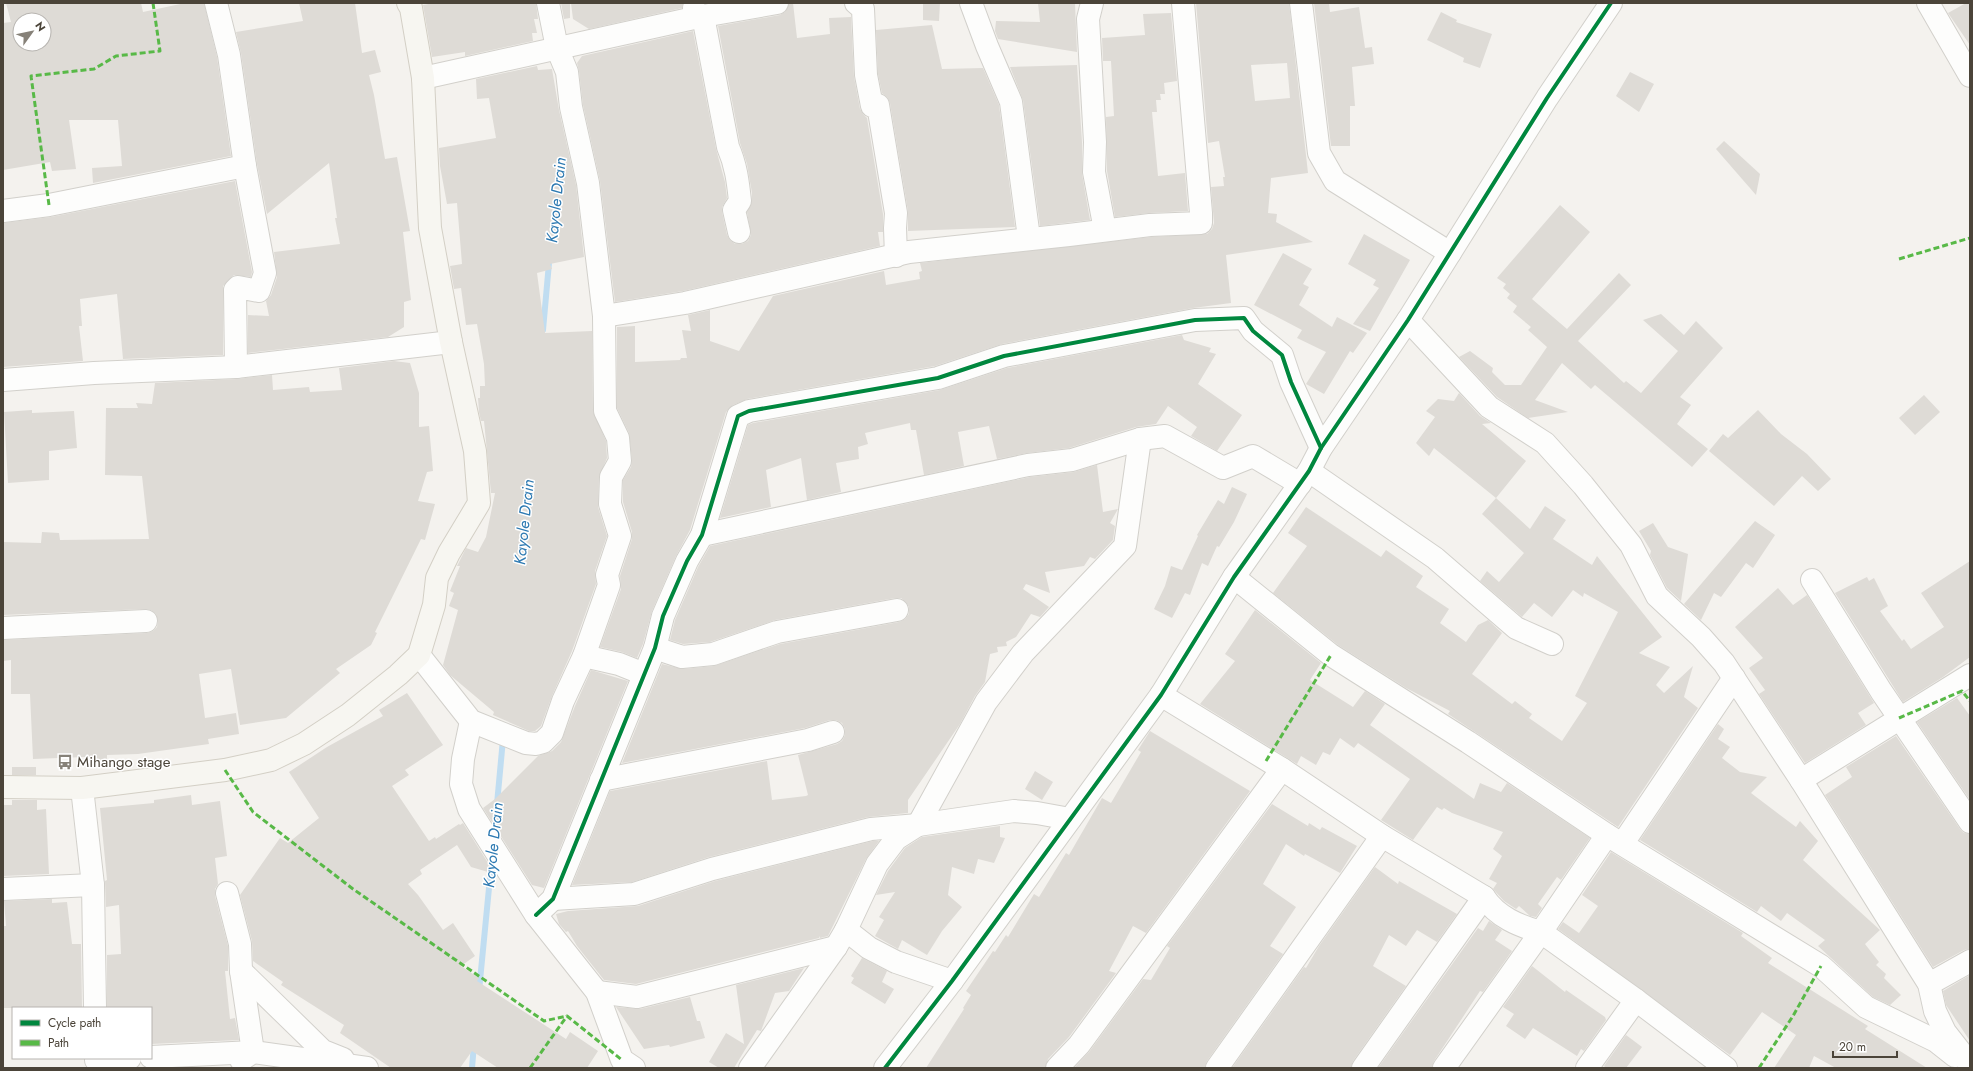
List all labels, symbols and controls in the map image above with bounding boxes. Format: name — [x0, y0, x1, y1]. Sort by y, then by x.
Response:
north arrow — [12, 12, 52, 52]
text: N — [31, 19, 49, 35]
water label: Kayole Drain — [540, 156, 572, 244]
water label: Kayole Drain — [508, 478, 540, 566]
place label: Mihango stage — [77, 751, 171, 773]
bus stop icon: Mihango stage — [56, 753, 74, 771]
water label: Kayole Drain — [477, 801, 509, 889]
legend — [12, 1007, 152, 1059]
text: Cycle path — [48, 1014, 101, 1032]
scale bar — [1833, 1033, 1897, 1059]
text: Path — [48, 1034, 69, 1052]
text: 20 m — [1839, 1038, 1866, 1056]

